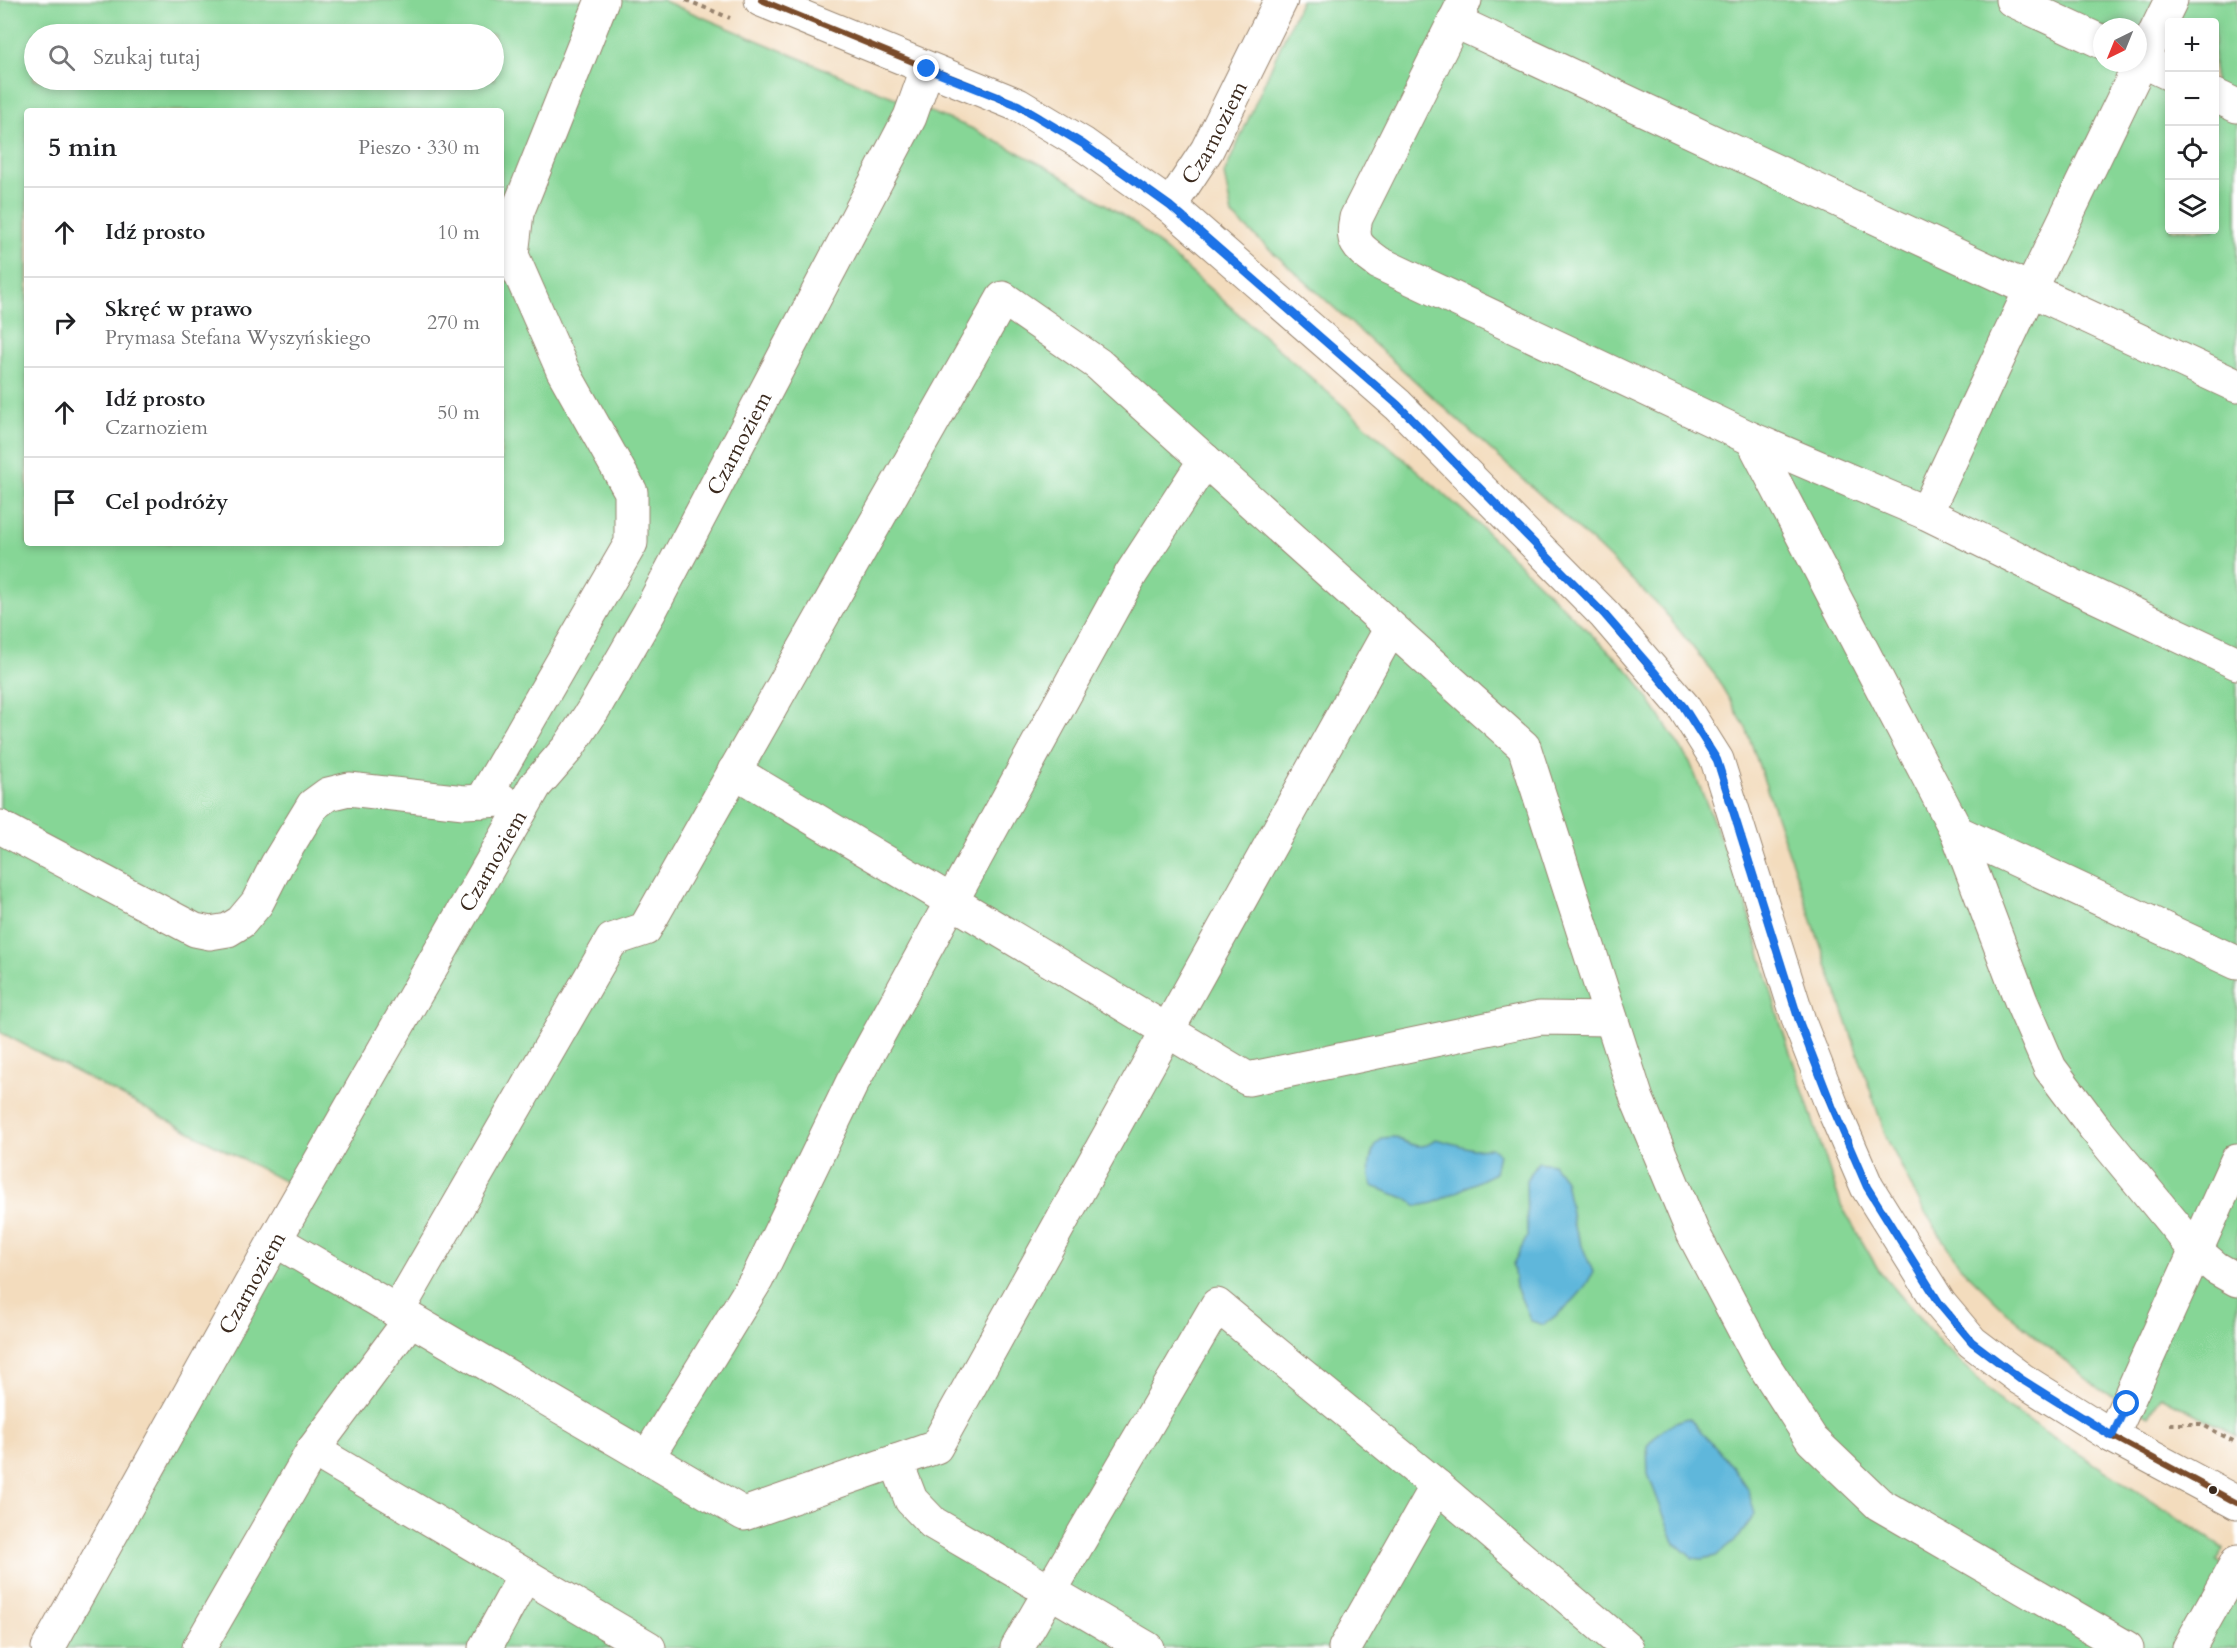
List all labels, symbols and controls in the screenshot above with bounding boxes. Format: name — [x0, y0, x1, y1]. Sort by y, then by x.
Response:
north arrow — [2093, 18, 2147, 72]
map controls — [2165, 18, 2219, 234]
button: + — [2165, 18, 2219, 72]
search box — [24, 24, 504, 90]
icon: search — [45, 41, 78, 74]
text: Szukaj tutaj — [93, 42, 201, 72]
route end — [913, 55, 939, 81]
button: − — [2165, 72, 2219, 126]
street label: Czarnoziem — [1175, 76, 1255, 190]
button: locate — [2165, 126, 2219, 180]
text: 5 min — [48, 130, 117, 165]
text: Pieszo · 330 m — [358, 134, 480, 161]
button: layers — [2165, 180, 2219, 234]
icon: ahead — [48, 216, 81, 249]
text: Idź prosto — [105, 217, 205, 247]
text: 10 m — [437, 219, 480, 246]
text: Skręć w prawo — [105, 294, 252, 324]
icon: right — [48, 306, 81, 339]
text: 270 m — [427, 309, 480, 336]
text: Prymasa Stefana Wyszyńskiego — [105, 324, 371, 351]
text: Idź prosto — [105, 384, 205, 414]
street label: Czarnoziem — [700, 386, 779, 501]
icon: ahead — [48, 396, 81, 429]
text: 50 m — [437, 399, 480, 426]
text: Czarnoziem — [105, 414, 208, 441]
icon: arrive — [48, 486, 81, 519]
text: Cel podróży — [105, 487, 228, 517]
street label: Czarnoziem — [452, 804, 534, 918]
street label: Czarnoziem — [211, 1226, 293, 1340]
route start — [2113, 1390, 2139, 1416]
unlabelled marker — [2207, 1484, 2219, 1496]

